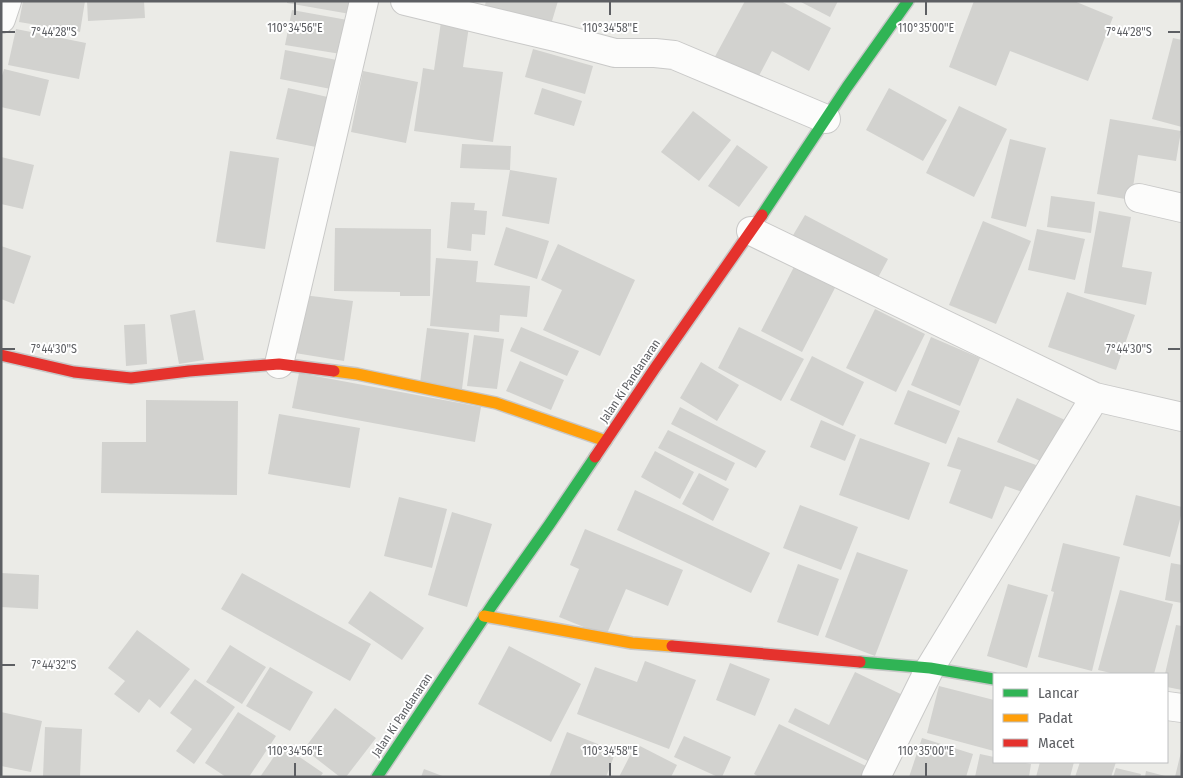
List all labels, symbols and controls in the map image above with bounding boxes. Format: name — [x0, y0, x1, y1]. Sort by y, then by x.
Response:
text: 110°34'56"E — [267, 21, 323, 35]
text: 110°34'58"E — [582, 21, 638, 35]
text: 110°35'00"E — [898, 21, 955, 35]
text: 7°44'28"S — [31, 25, 77, 39]
text: 7°44'28"S — [1106, 25, 1152, 39]
street label: Jalan Ki Pandanaran — [597, 337, 663, 425]
text: 7°44'30"S — [31, 342, 77, 356]
text: 7°44'30"S — [1106, 342, 1152, 356]
text: 7°44'32"S — [31, 658, 77, 672]
street label: Jalan Ki Pandanaran — [369, 671, 435, 759]
legend — [993, 673, 1168, 763]
text: Lancar — [1038, 684, 1079, 702]
text: Padat — [1038, 709, 1073, 727]
text: Macet — [1038, 734, 1075, 752]
text: 110°34'56"E — [267, 744, 323, 758]
text: 110°34'58"E — [582, 744, 638, 758]
text: 110°35'00"E — [898, 744, 955, 758]

